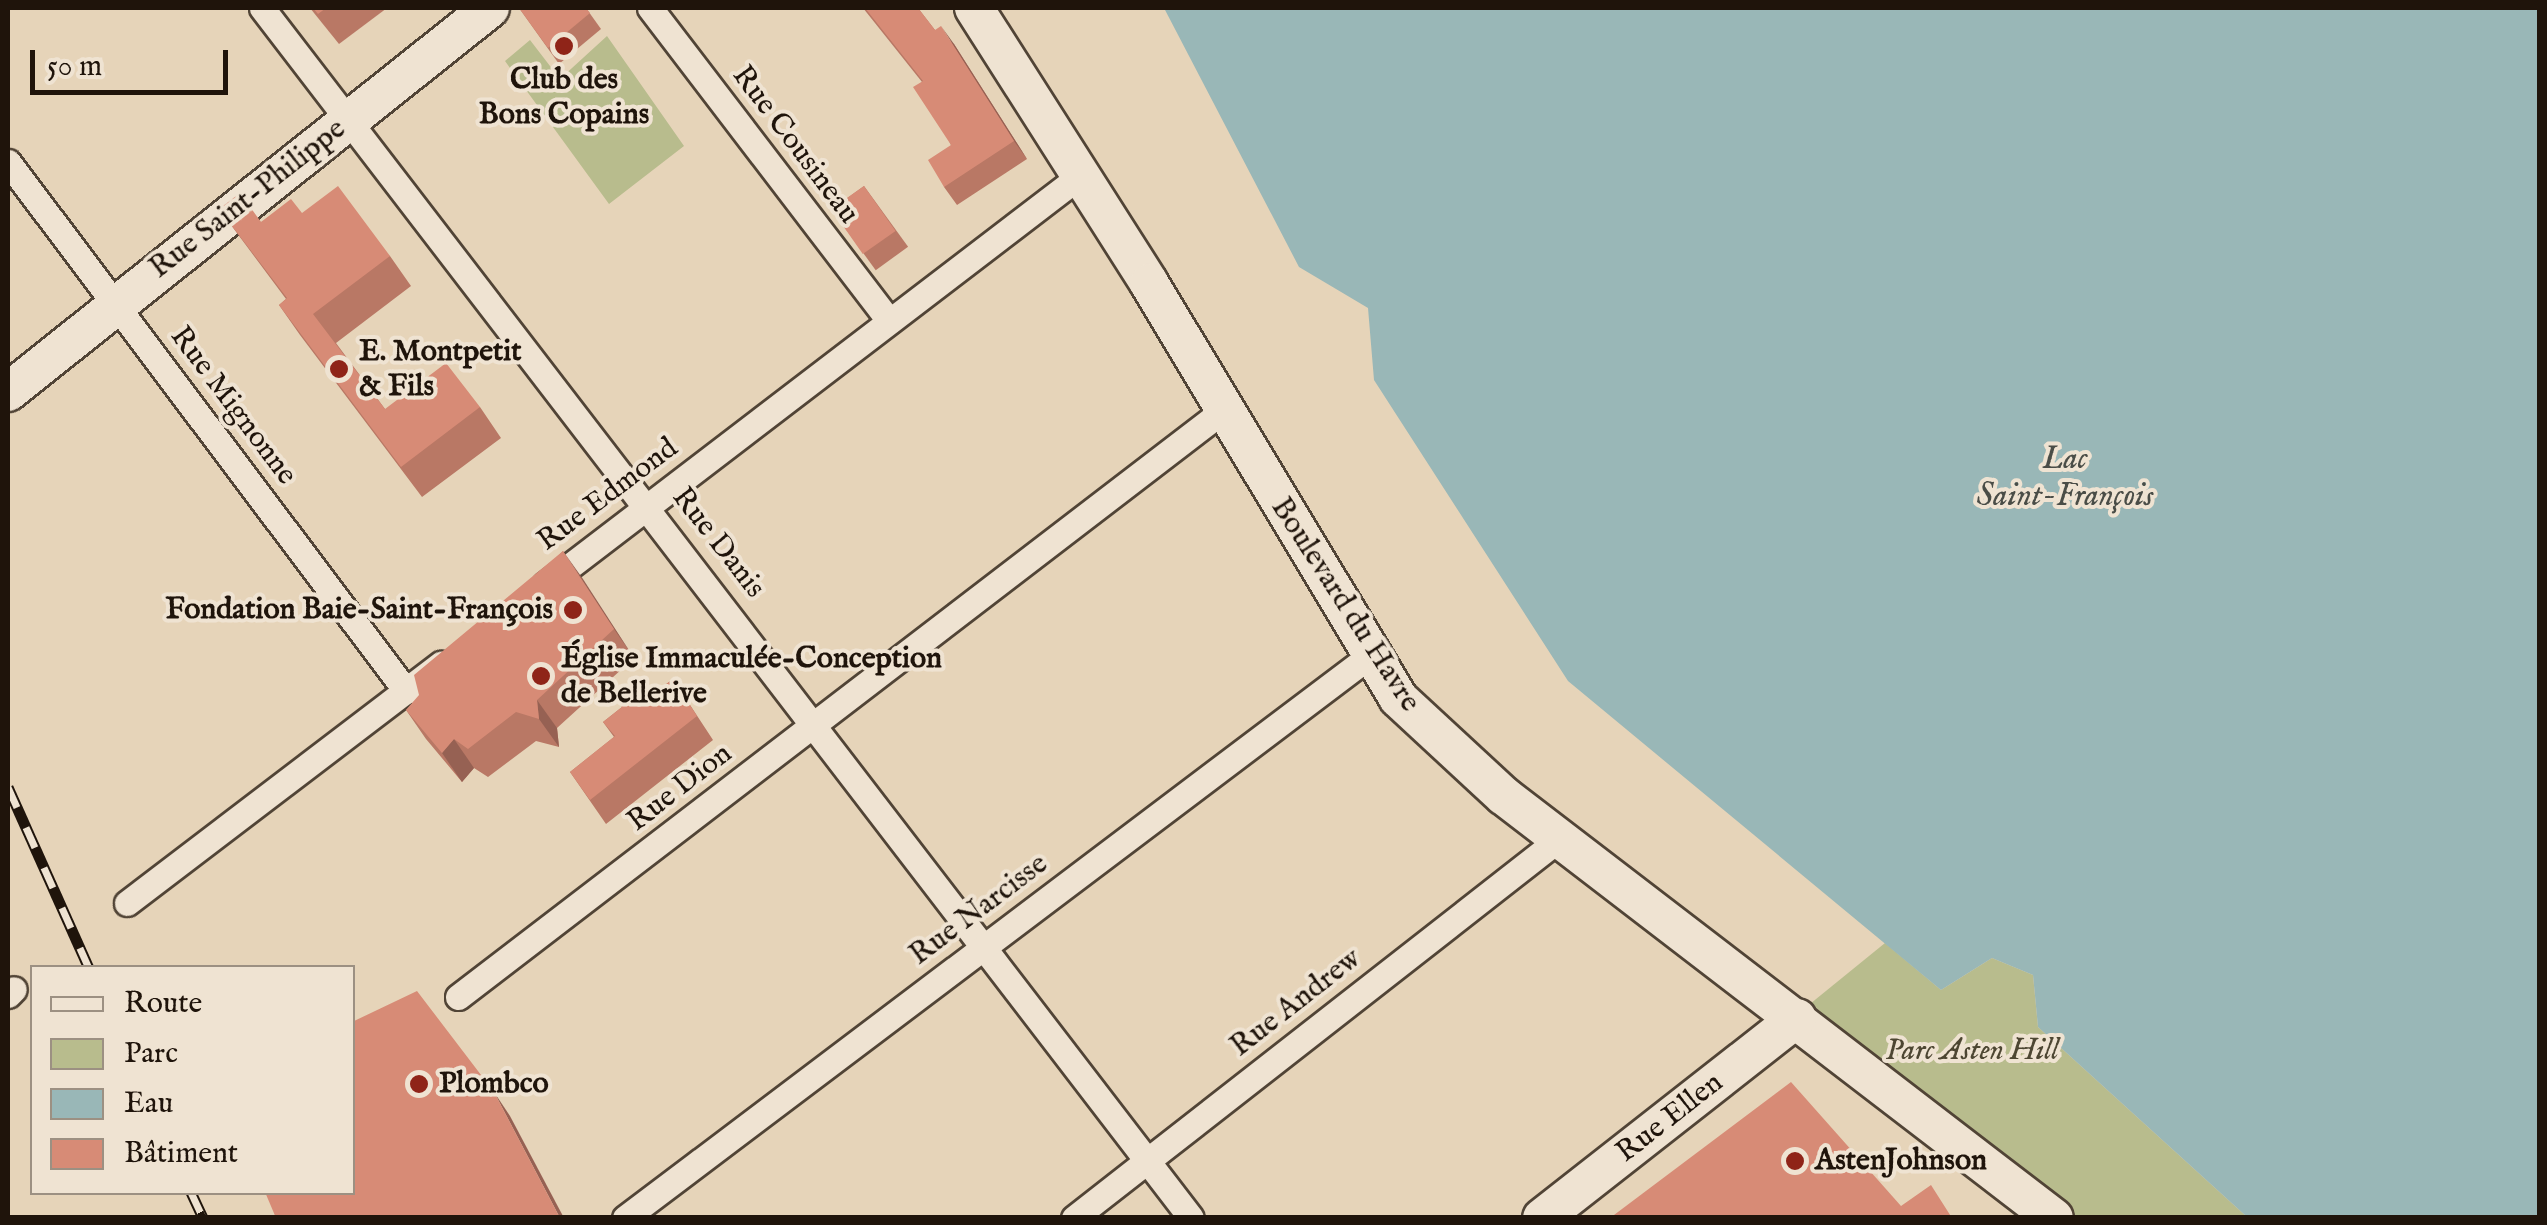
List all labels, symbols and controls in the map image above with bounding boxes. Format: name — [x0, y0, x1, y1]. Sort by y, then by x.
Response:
scale bar — [35, 30, 232, 92]
marker: Club des Bons Copains — [553, 35, 575, 57]
text: 50 m — [47, 48, 102, 86]
street label: Rue Cousineau — [724, 59, 866, 231]
place label: Club des Bons Copains — [479, 62, 649, 132]
street label: Rue Saint-Philippe — [143, 111, 353, 287]
street label: Rue Mignonne — [162, 320, 304, 492]
place label: E. Montpetit & Fils — [359, 334, 521, 404]
marker: E. Montpetit & Fils — [328, 358, 350, 380]
street label: Rue Edmond — [531, 431, 685, 559]
water label: Lac Saint-François — [1977, 442, 2153, 517]
street label: Rue Danis — [664, 481, 772, 605]
street label: Boulevard du Havre — [1262, 491, 1428, 719]
place label: Fondation Baie-Saint-François — [165, 592, 553, 628]
marker: Fondation Baie-Saint-François — [562, 599, 584, 621]
place label: Église Immaculée-Conception de Bellerive — [561, 641, 942, 712]
marker: Église Immaculée-Conception de Bellerive — [530, 665, 552, 687]
street label: Rue Dion — [621, 736, 739, 840]
street label: Rue Narcisse — [903, 846, 1055, 974]
street label: Rue Andrew — [1224, 941, 1368, 1065]
legend — [30, 965, 355, 1195]
text: Route — [124, 985, 202, 1023]
park label: Parc Asten Hill — [1885, 1033, 2059, 1069]
text: Parc — [124, 1035, 178, 1073]
street label: Rue Ellen — [1610, 1065, 1730, 1171]
place label: Plombco — [439, 1066, 549, 1102]
marker: Plombco — [408, 1073, 430, 1095]
text: Eau — [124, 1085, 173, 1123]
text: Bâtiment — [124, 1135, 238, 1173]
place label: AstenJohnson — [1815, 1143, 1987, 1179]
marker: AstenJohnson — [1784, 1150, 1806, 1172]

